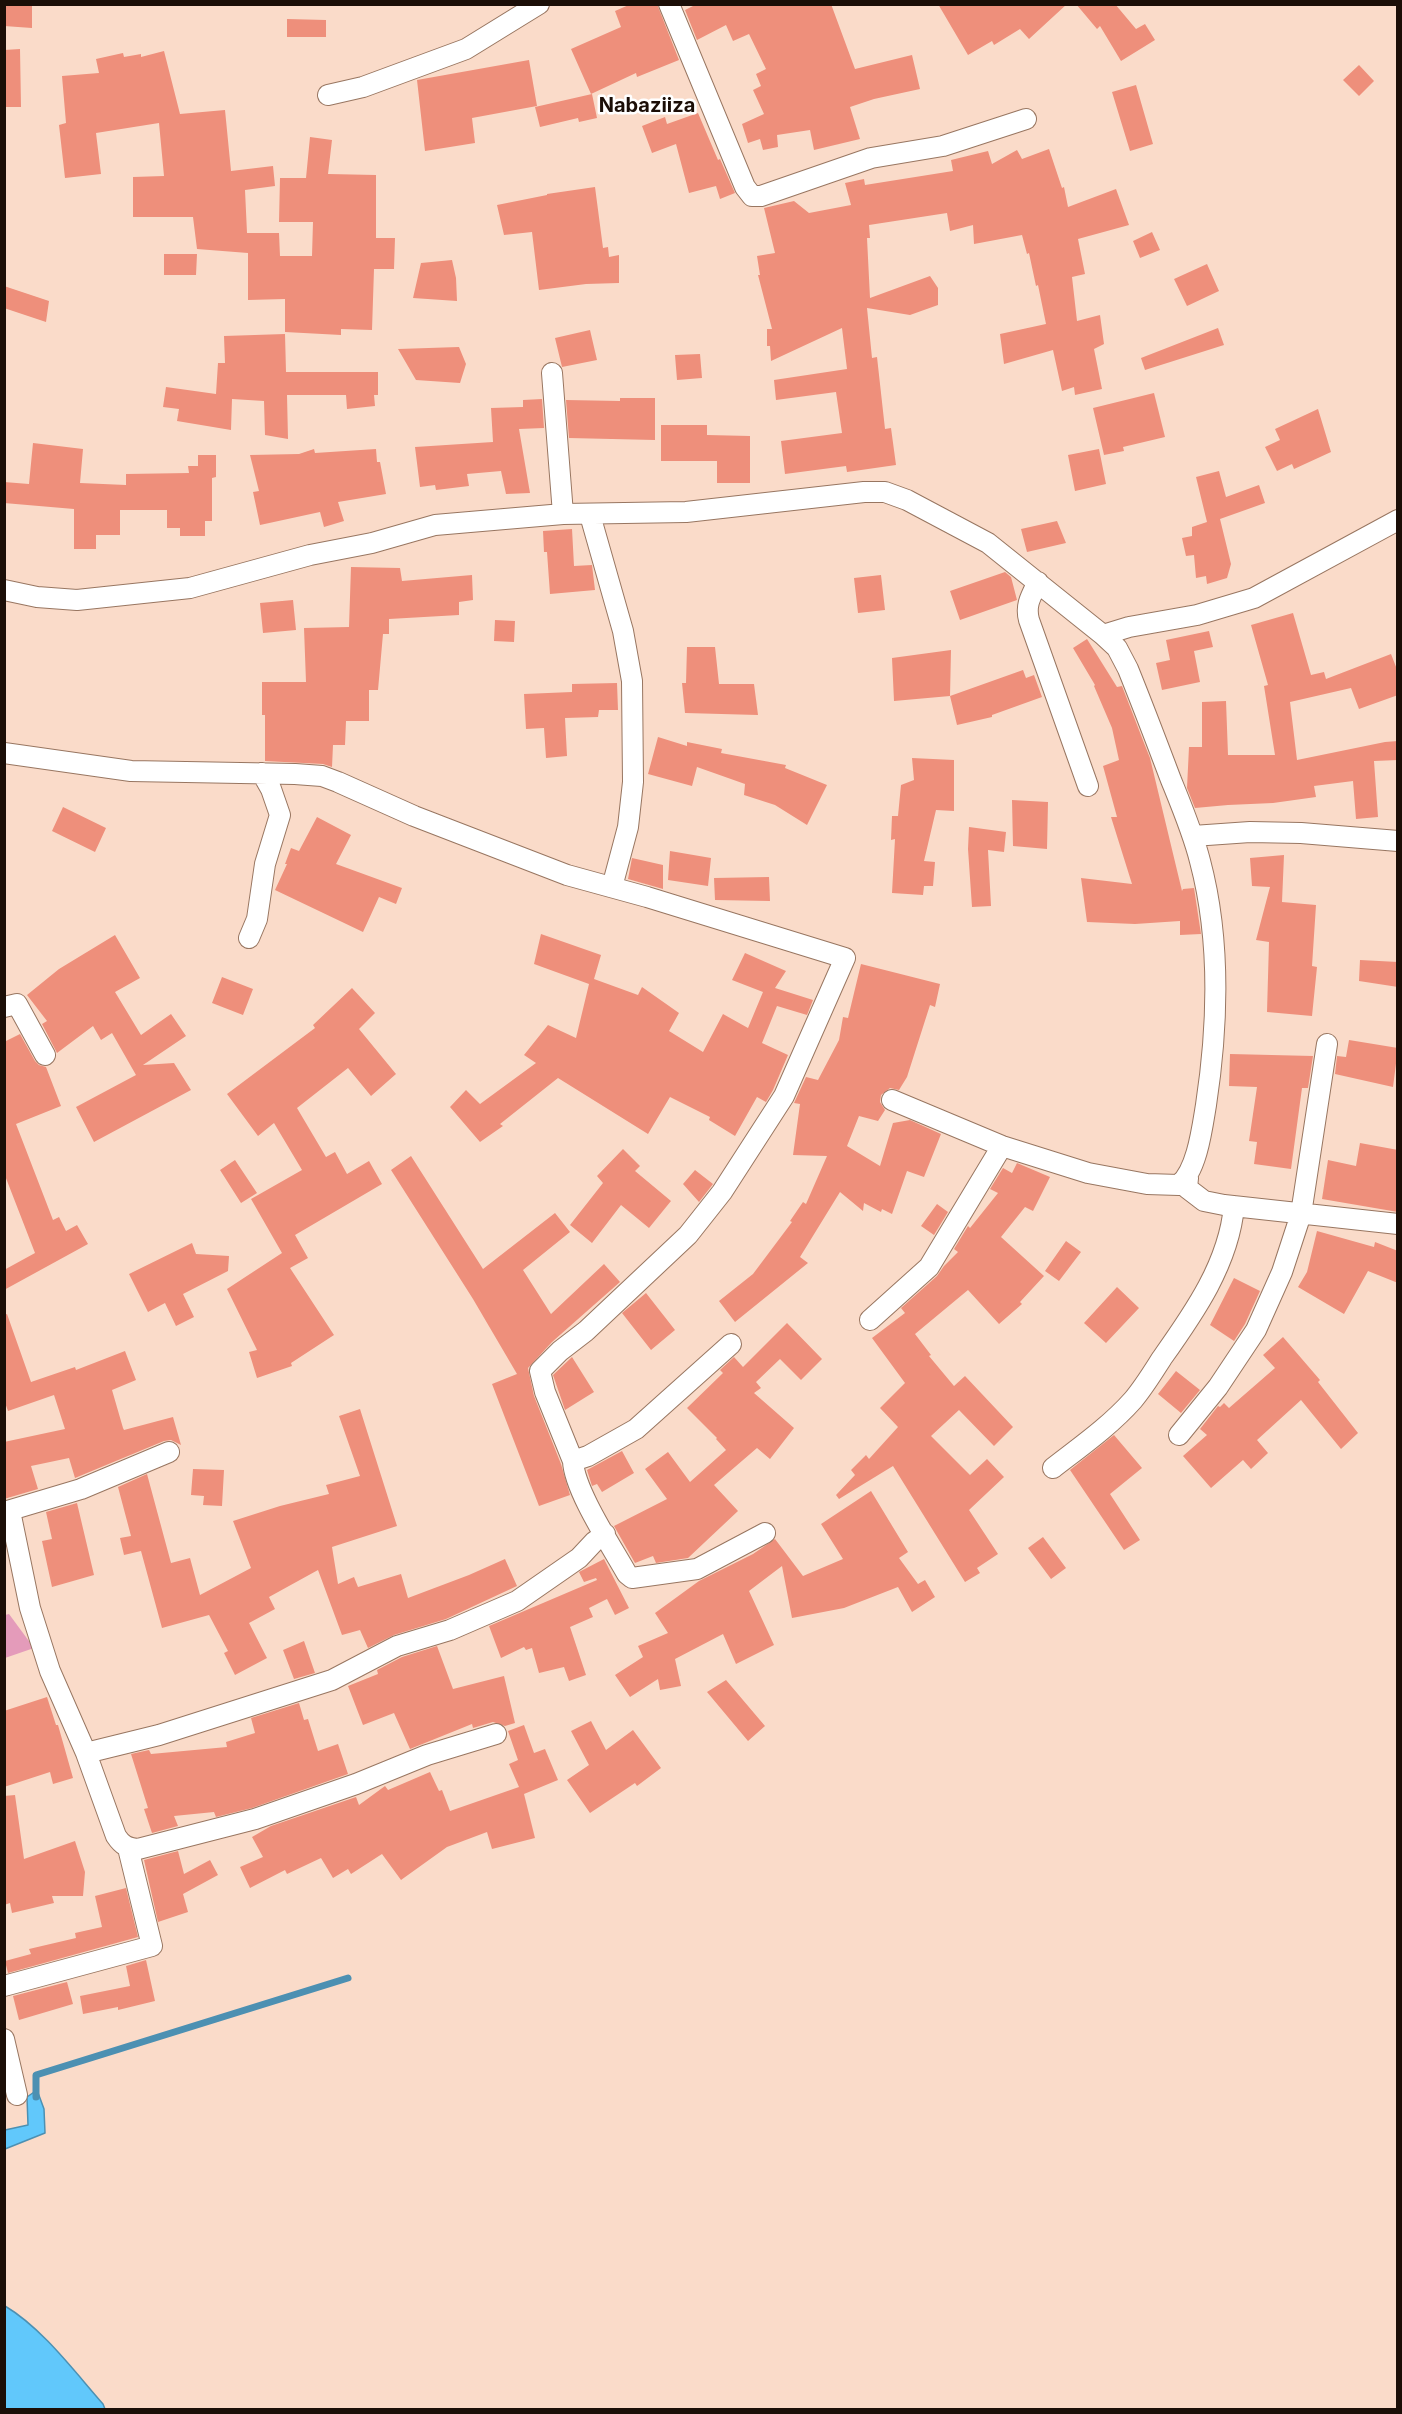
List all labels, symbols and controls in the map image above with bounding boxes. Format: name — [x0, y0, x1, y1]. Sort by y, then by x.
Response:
district label: Nabaziiza — [599, 94, 695, 118]

